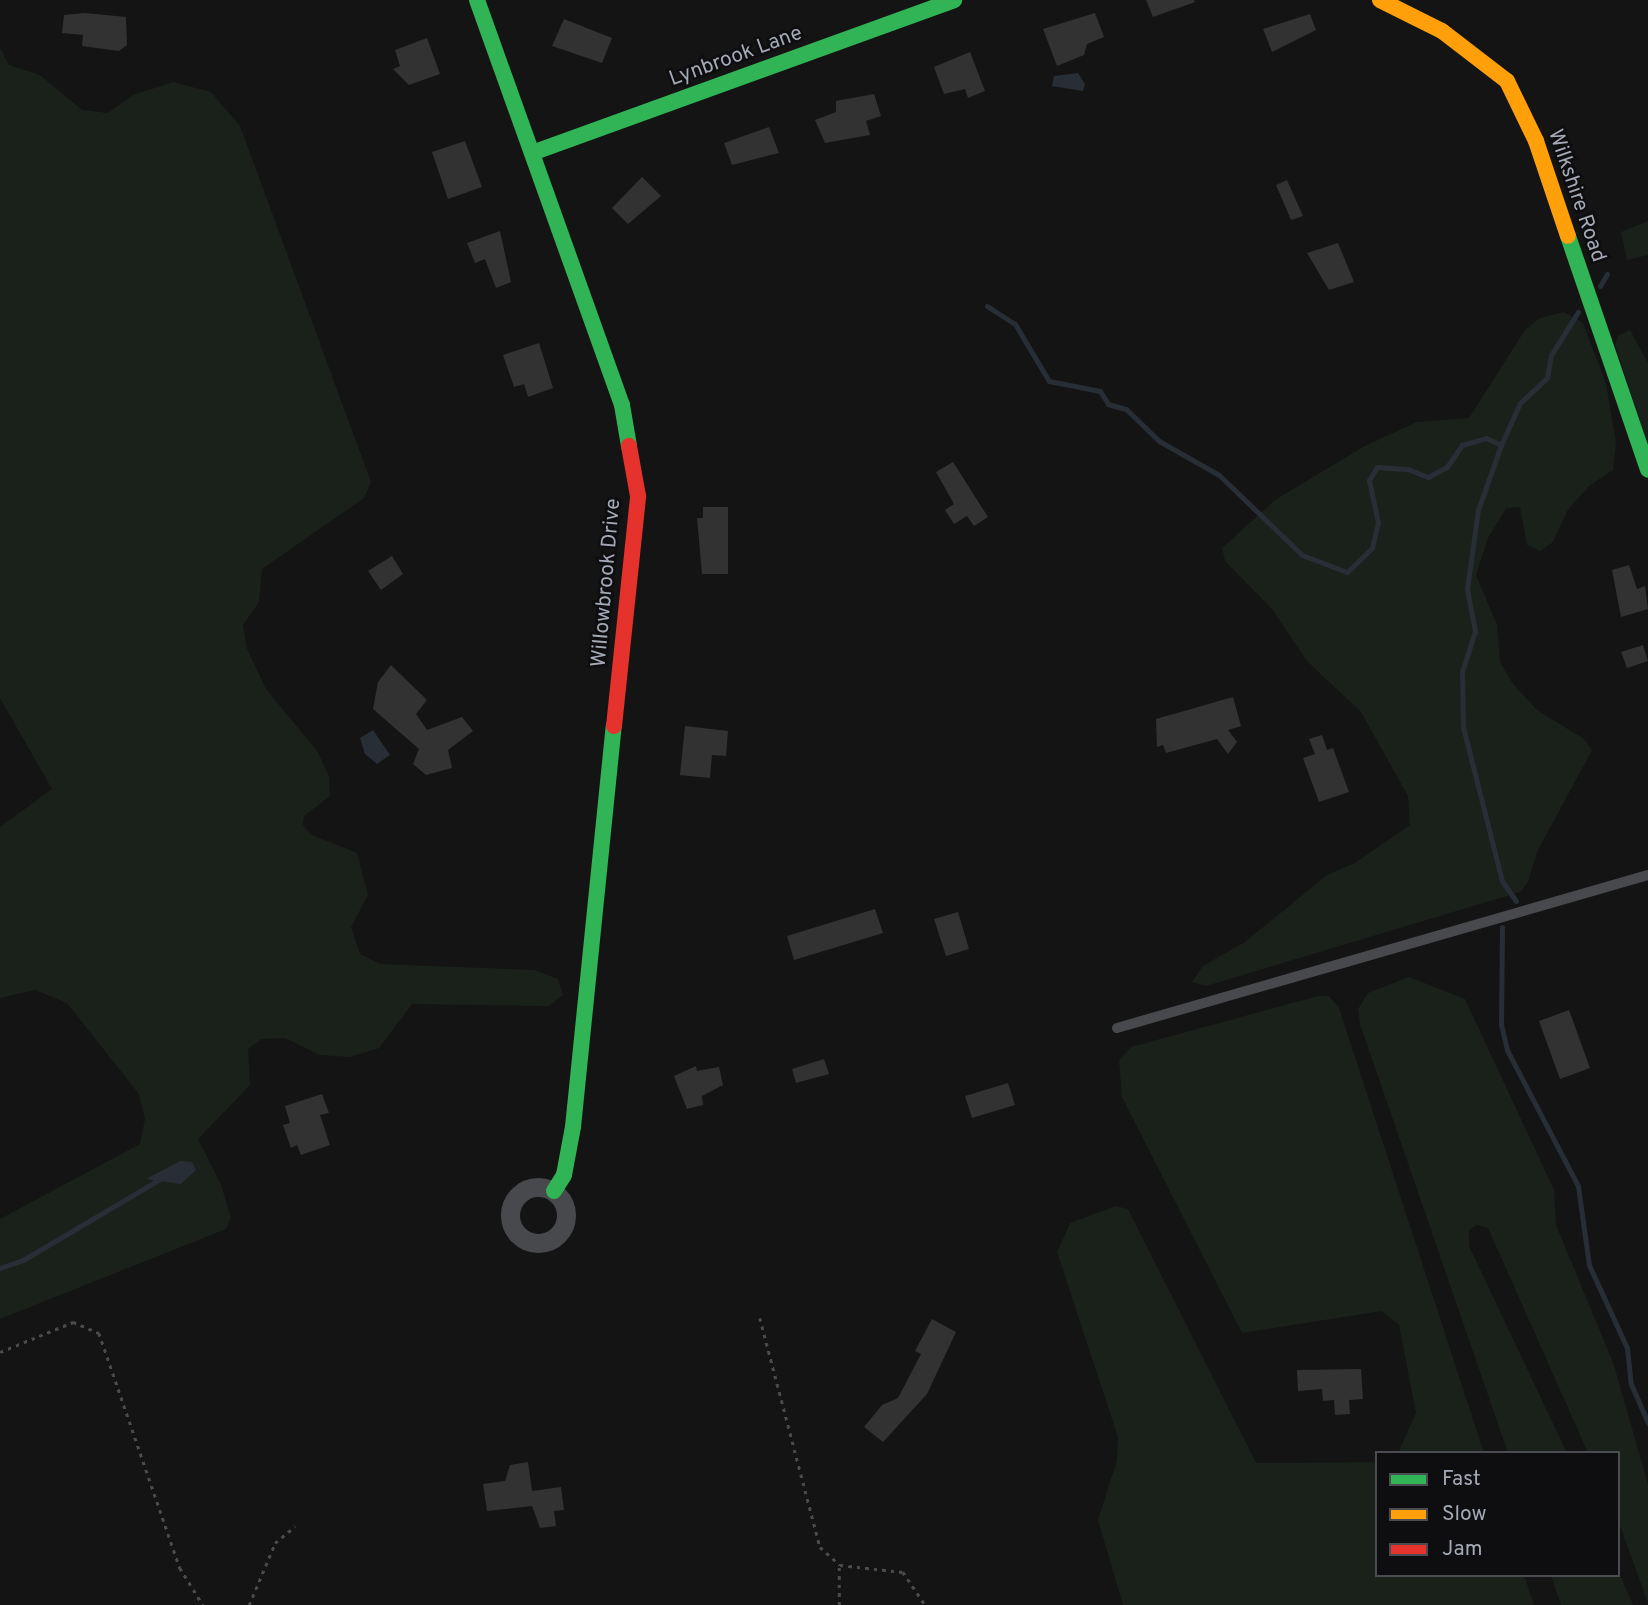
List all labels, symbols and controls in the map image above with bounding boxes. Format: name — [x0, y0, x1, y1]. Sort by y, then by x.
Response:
street label: Lynbrook Lane — [666, 21, 806, 93]
street label: Wilkshire Road — [1542, 126, 1610, 266]
street label: Willowbrook Drive — [587, 497, 627, 669]
legend — [1375, 1451, 1620, 1577]
text: Fast — [1442, 1466, 1481, 1493]
text: Slow — [1442, 1501, 1487, 1528]
text: Jam — [1442, 1536, 1483, 1563]

